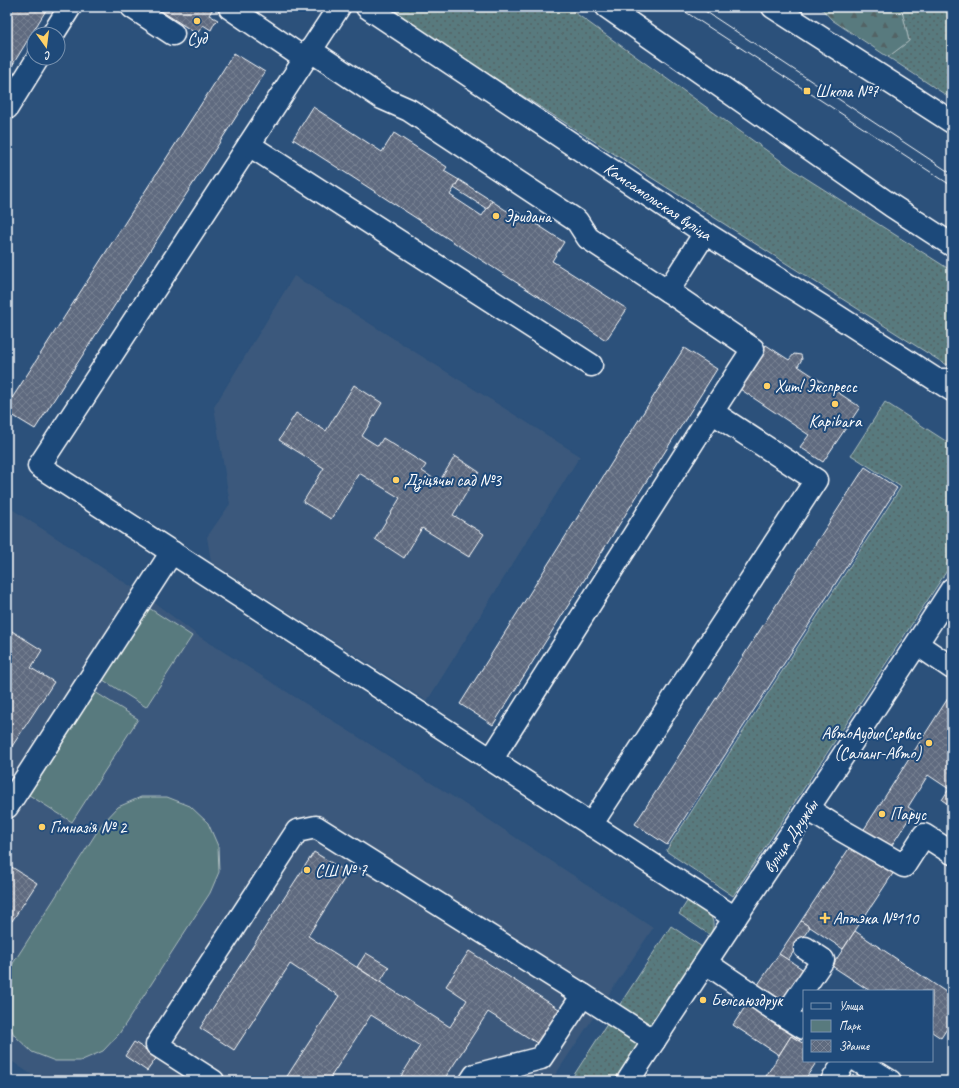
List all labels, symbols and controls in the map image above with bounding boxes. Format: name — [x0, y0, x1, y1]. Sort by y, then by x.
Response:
marker: Суд — [192, 16, 202, 26]
north arrow — [26, 26, 66, 66]
place label: Суд — [187, 28, 209, 49]
text: С — [43, 48, 53, 64]
place label: Школа №7 — [815, 81, 880, 102]
marker: Школа №7 — [802, 86, 812, 96]
street label: Камсамольская вуліца — [600, 158, 717, 246]
place label: Эридана — [504, 206, 553, 227]
marker: Эридана — [491, 211, 501, 221]
place label: Хит! Экспресс — [775, 376, 858, 397]
marker: Хит! Экспресс — [762, 381, 772, 391]
marker: Kapibara — [830, 399, 840, 409]
place label: Kapibara — [809, 411, 863, 432]
place label: Дзіцячы сад №3 — [404, 470, 502, 492]
marker: Дзіцячы сад №3 — [391, 475, 401, 485]
place label: АвтоАудиоСервис (Саланг-Авто) — [822, 723, 922, 764]
marker: АвтоАудиоСервис (Саланг-Авто) — [924, 738, 934, 748]
street label: вуліца Дружбы — [758, 794, 824, 877]
place label: Парус — [890, 804, 927, 825]
marker: Парус — [877, 809, 887, 819]
place label: Гімназія № 2 — [50, 817, 128, 838]
marker: Гімназія № 2 — [37, 822, 47, 832]
place label: СШ № 7 — [315, 860, 368, 881]
marker: СШ № 7 — [302, 865, 312, 875]
place label: Аптэка №110 — [833, 908, 920, 929]
marker: Аптэка №110 — [820, 913, 830, 923]
place label: Белсаюздрук — [711, 990, 784, 1011]
legend — [803, 990, 933, 1062]
marker: Белсаюздрук — [698, 995, 708, 1005]
text: Улица — [839, 998, 864, 1014]
text: Парк — [839, 1018, 862, 1034]
text: Здание — [839, 1038, 870, 1054]

